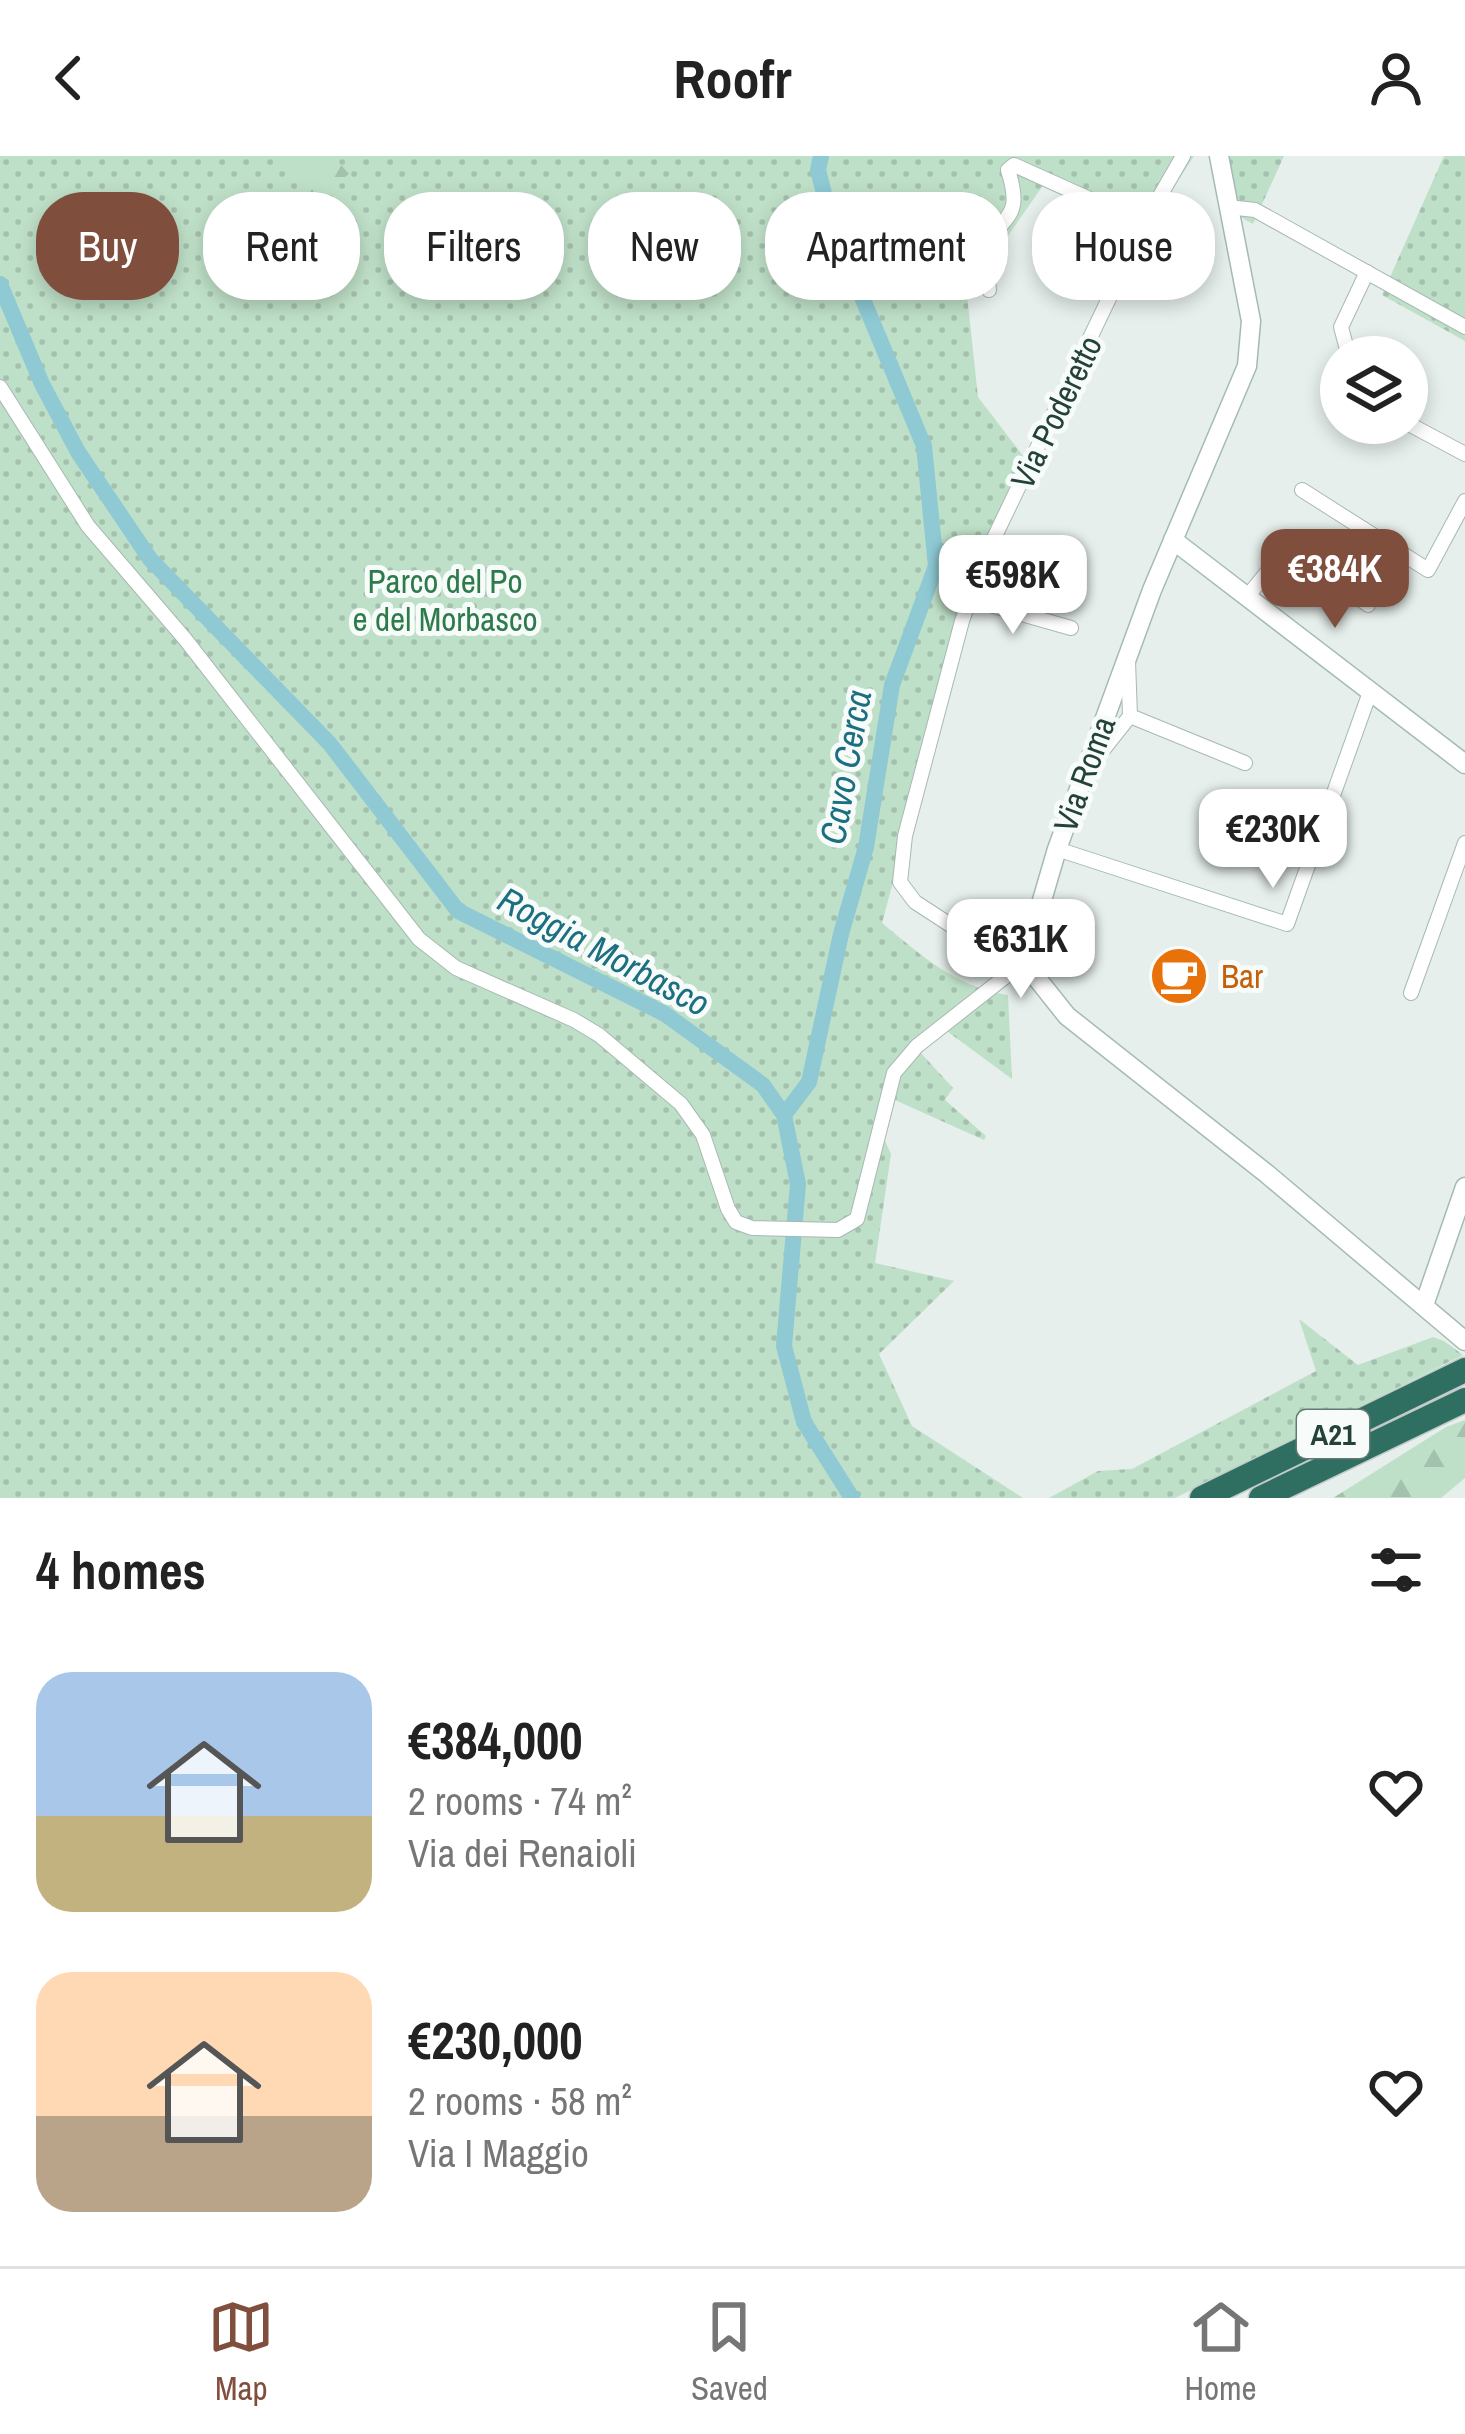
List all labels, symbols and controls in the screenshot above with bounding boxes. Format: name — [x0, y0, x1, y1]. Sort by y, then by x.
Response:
text: Roofr — [673, 42, 792, 115]
icon: back — [36, 45, 102, 111]
icon: person — [1363, 45, 1429, 111]
chip: Buy — [36, 192, 179, 300]
chip: Rent — [203, 192, 360, 300]
chip: Filters — [384, 192, 564, 300]
chip: New — [588, 192, 741, 300]
chip: Apartment — [765, 192, 1008, 300]
chip: House — [1032, 192, 1215, 300]
street label: Via Poderetto — [1000, 328, 1112, 496]
map controls — [1320, 336, 1428, 444]
button: layers — [1320, 336, 1428, 444]
pin: €384K — [1251, 529, 1419, 631]
pin: €598K — [929, 535, 1097, 637]
text: €384K — [1288, 542, 1382, 594]
text: €598K — [966, 548, 1060, 600]
park label: Parco del Po e del Morbasco — [353, 559, 538, 641]
water label: Cavo Cerca — [808, 686, 882, 848]
street label: Via Roma — [1043, 710, 1125, 838]
pin: €230K — [1189, 789, 1357, 891]
text: €230K — [1226, 802, 1320, 854]
water label: Roggia Morbasco — [490, 875, 718, 1027]
pin: €631K — [937, 899, 1105, 1001]
text: €631K — [974, 912, 1068, 964]
cafe icon: Bar — [1148, 945, 1210, 1007]
place label: Bar — [1221, 954, 1263, 998]
road number: A21 — [1297, 1410, 1369, 1458]
text: 4 homes — [36, 1536, 206, 1605]
icon: filters — [1363, 1537, 1429, 1603]
text: €384,000 — [408, 1706, 582, 1775]
icon: home — [132, 1720, 276, 1864]
icon: heart — [1363, 1759, 1429, 1825]
text: 2 rooms · 74 m² — [408, 1775, 632, 1827]
text: Via dei Renaioli — [408, 1827, 637, 1879]
text: €230,000 — [408, 2006, 582, 2075]
icon: home — [132, 2020, 276, 2164]
icon: heart — [1363, 2059, 1429, 2125]
text: 2 rooms · 58 m² — [408, 2075, 632, 2127]
text: Via I Maggio — [408, 2127, 589, 2179]
tab: Map — [208, 2294, 274, 2410]
tab: Saved — [691, 2294, 768, 2410]
tab: Home — [1184, 2294, 1257, 2410]

